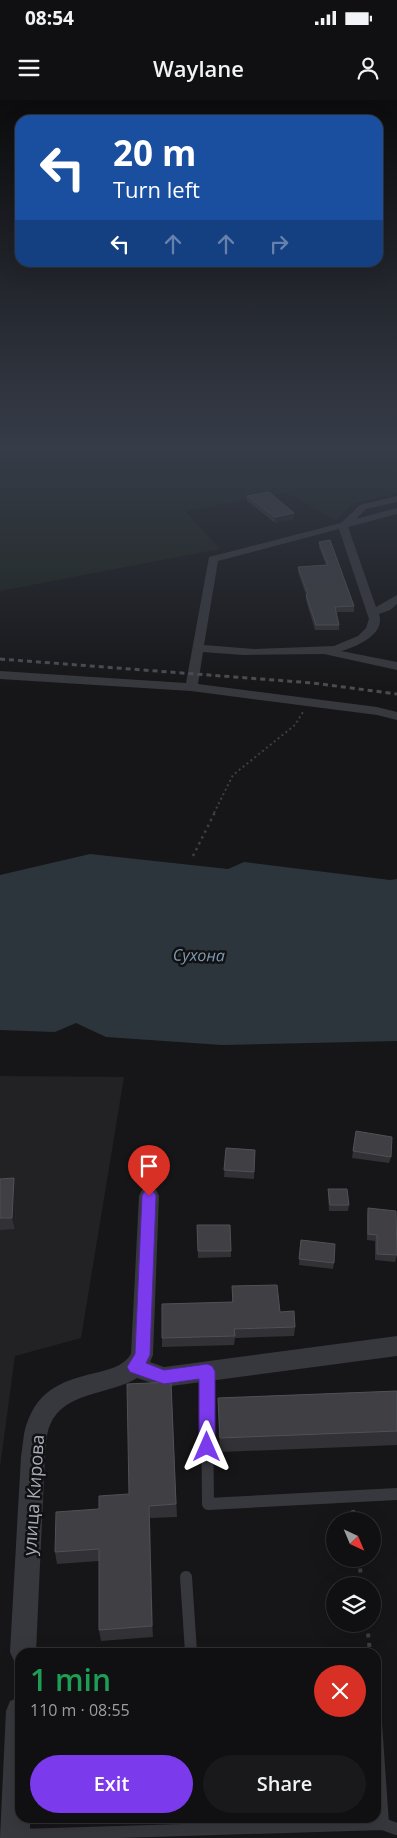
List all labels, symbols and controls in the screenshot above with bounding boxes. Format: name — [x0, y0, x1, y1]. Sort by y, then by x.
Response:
text: 08:54 — [25, 5, 74, 31]
text: Waylane — [153, 53, 244, 83]
icon: menu — [15, 54, 43, 82]
icon: person — [354, 54, 382, 82]
text: 20 m — [113, 129, 196, 176]
icon: left — [30, 135, 95, 200]
text: Turn left — [113, 174, 200, 204]
icon: left — [106, 230, 134, 258]
icon: ahead — [159, 230, 187, 258]
icon: ahead — [212, 230, 240, 258]
icon: right — [265, 230, 293, 258]
water label: Сухона — [173, 944, 225, 966]
pin — [128, 1145, 170, 1196]
icon: arrive — [135, 1152, 163, 1180]
position arrow — [180, 1420, 232, 1472]
street label: улица Кирова — [17, 1434, 49, 1556]
north arrow — [326, 1512, 381, 1568]
map controls — [326, 1512, 381, 1632]
button: layers — [326, 1577, 381, 1632]
text: 1 min — [30, 1659, 111, 1700]
button: close — [314, 1665, 366, 1717]
text: 110 m · 08:55 — [30, 1699, 130, 1721]
button: Exit — [30, 1755, 193, 1813]
button: Share — [203, 1755, 366, 1813]

